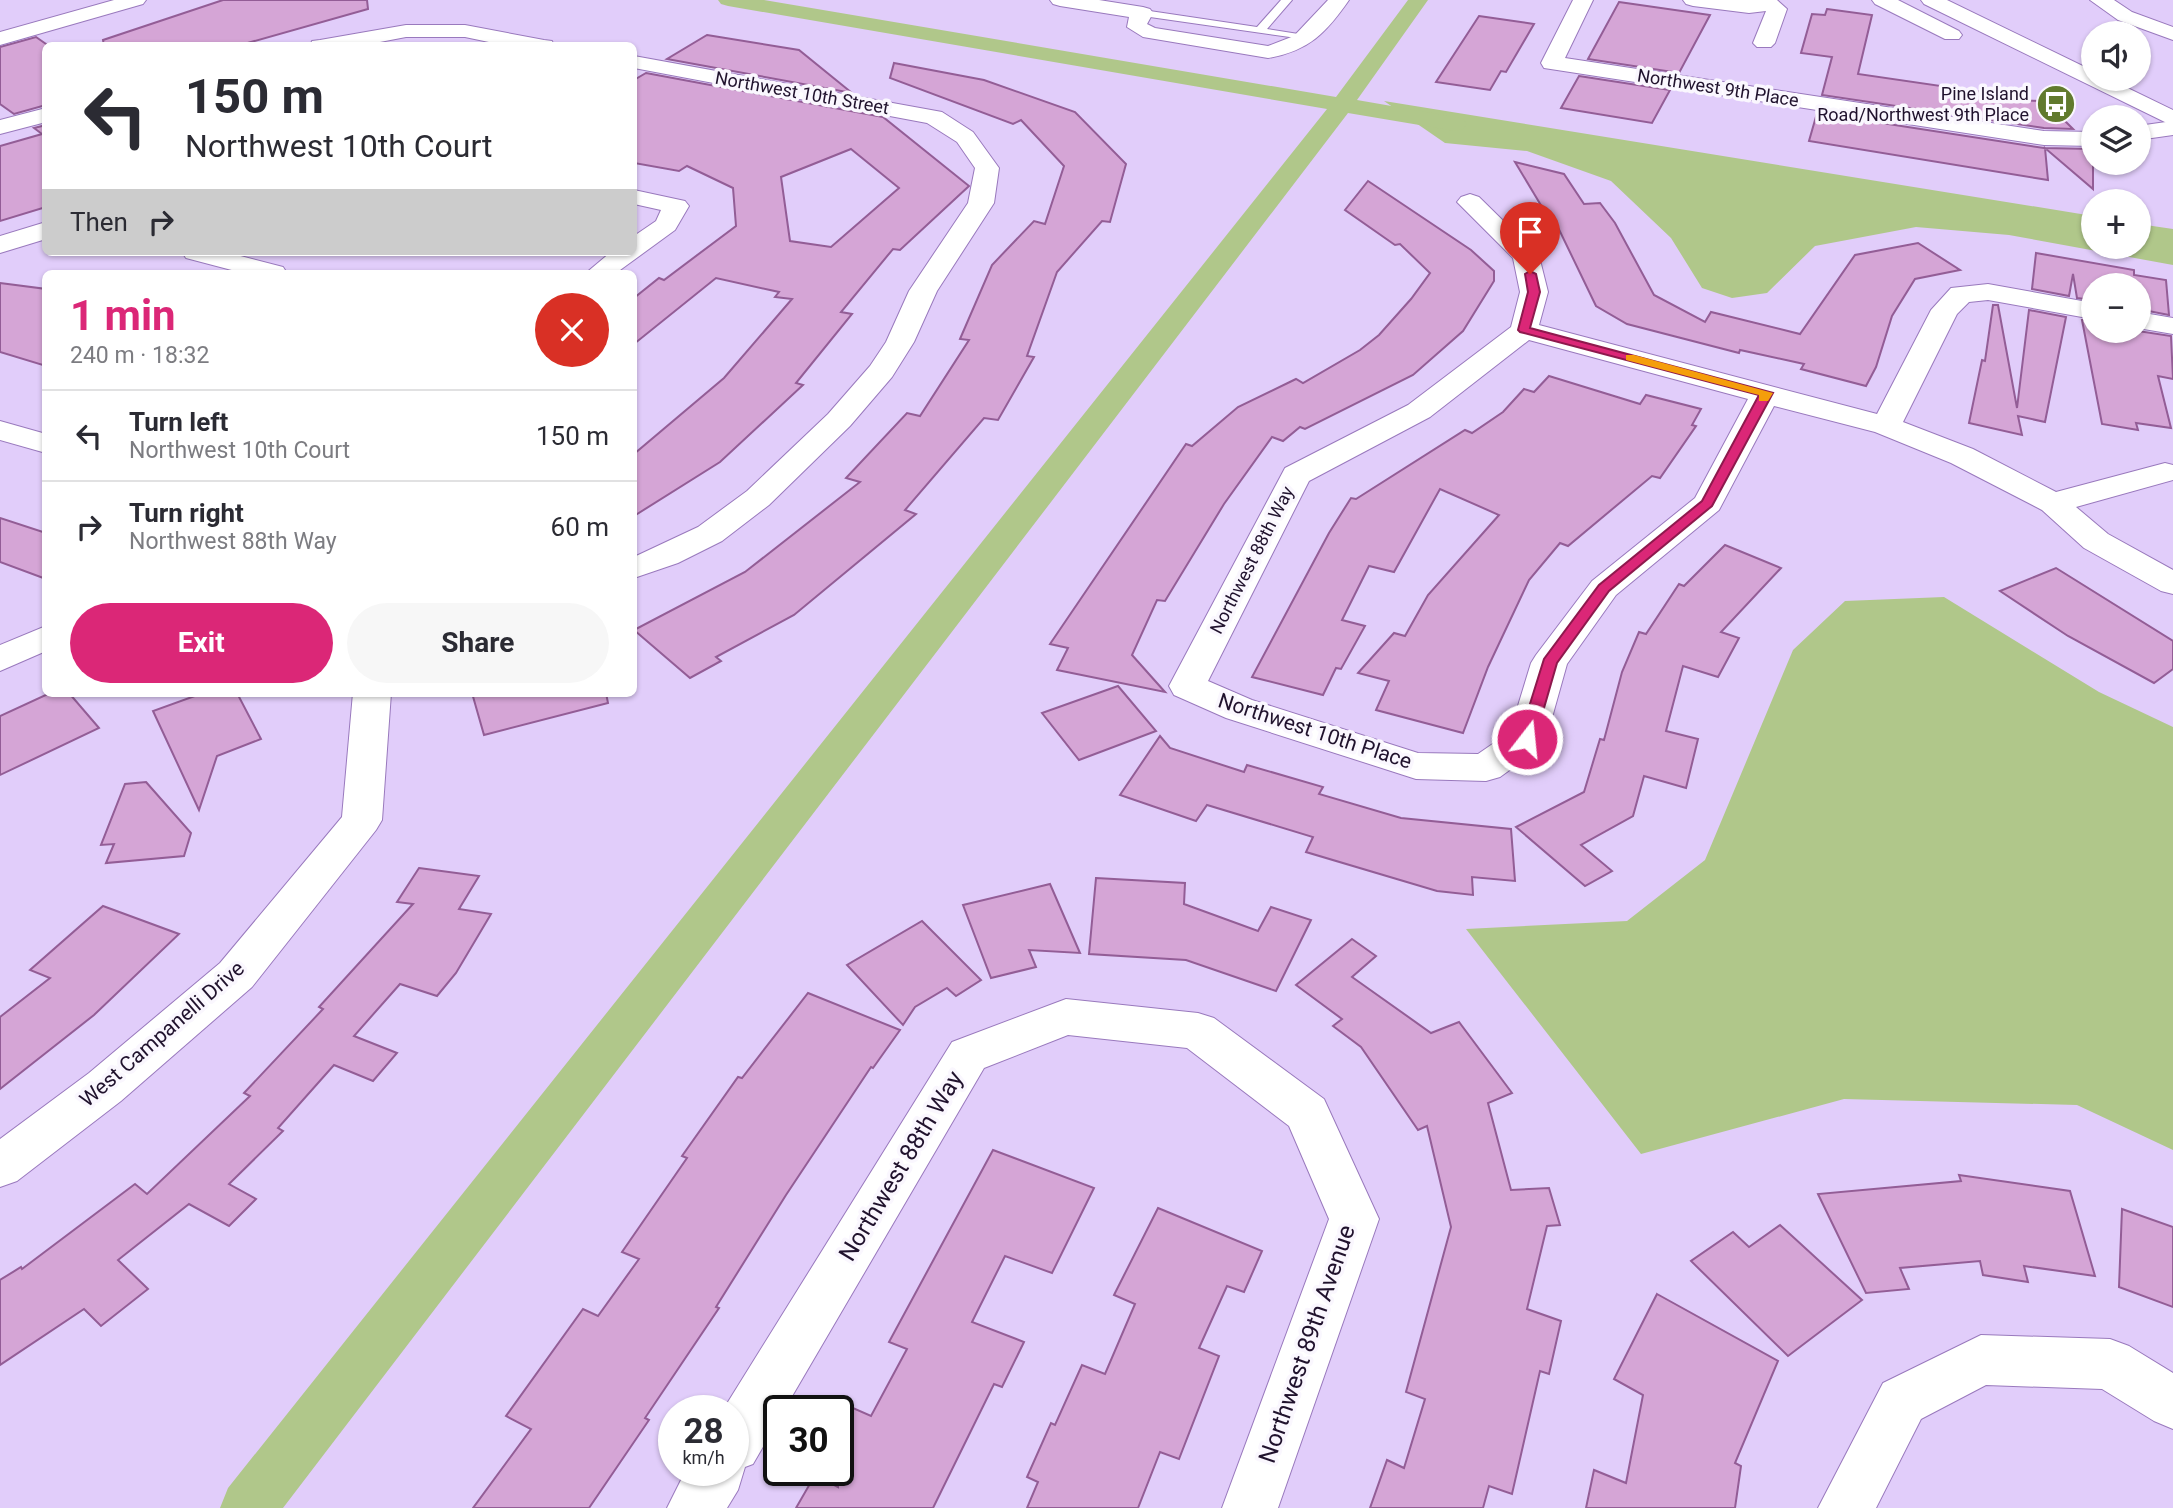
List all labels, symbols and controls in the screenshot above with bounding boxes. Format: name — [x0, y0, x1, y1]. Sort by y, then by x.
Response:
map controls — [2081, 21, 2151, 343]
button: sound — [2081, 21, 2151, 91]
street label: Northwest 9th Place — [1636, 64, 1800, 111]
street label: Northwest 10th Street — [714, 67, 891, 118]
text: 150 m — [185, 68, 324, 125]
icon: left — [70, 70, 161, 161]
place label: Pine Island Road/Northwest 9th Place — [1817, 83, 2029, 125]
bus stop icon: Pine Island Road/Northwest 9th Place — [2035, 83, 2077, 125]
button: layers — [2081, 105, 2151, 175]
text: Northwest 10th Court — [185, 127, 493, 165]
button: + — [2081, 189, 2151, 259]
pin — [1500, 202, 1560, 274]
icon: right — [142, 203, 180, 241]
text: Then — [70, 207, 128, 237]
icon: arrive — [1511, 213, 1549, 251]
button: − — [2081, 273, 2151, 343]
text: 1 min — [70, 291, 176, 340]
button: close — [535, 293, 609, 367]
text: 240 m · 18:32 — [70, 342, 209, 369]
text: Turn left — [129, 407, 228, 437]
icon: left — [70, 417, 108, 455]
text: 150 m — [536, 421, 609, 451]
text: Northwest 10th Court — [129, 437, 350, 464]
street label: Northwest 88th Way — [1205, 482, 1298, 637]
text: Turn right — [129, 498, 244, 528]
icon: right — [70, 508, 108, 546]
text: 60 m — [551, 512, 609, 542]
text: Northwest 88th Way — [129, 528, 337, 555]
button: Exit — [70, 603, 333, 683]
button: Share — [347, 603, 609, 683]
street label: Northwest 10th Place — [1215, 688, 1415, 774]
position arrow — [1490, 702, 1564, 776]
street label: West Campanelli Drive — [75, 956, 249, 1112]
street label: Northwest 88th Way — [833, 1065, 969, 1266]
street label: Northwest 89th Avenue — [1253, 1221, 1361, 1467]
speed limit sign: 30 — [763, 1395, 854, 1486]
text: 28 — [683, 1411, 724, 1452]
text: km/h — [682, 1447, 725, 1468]

